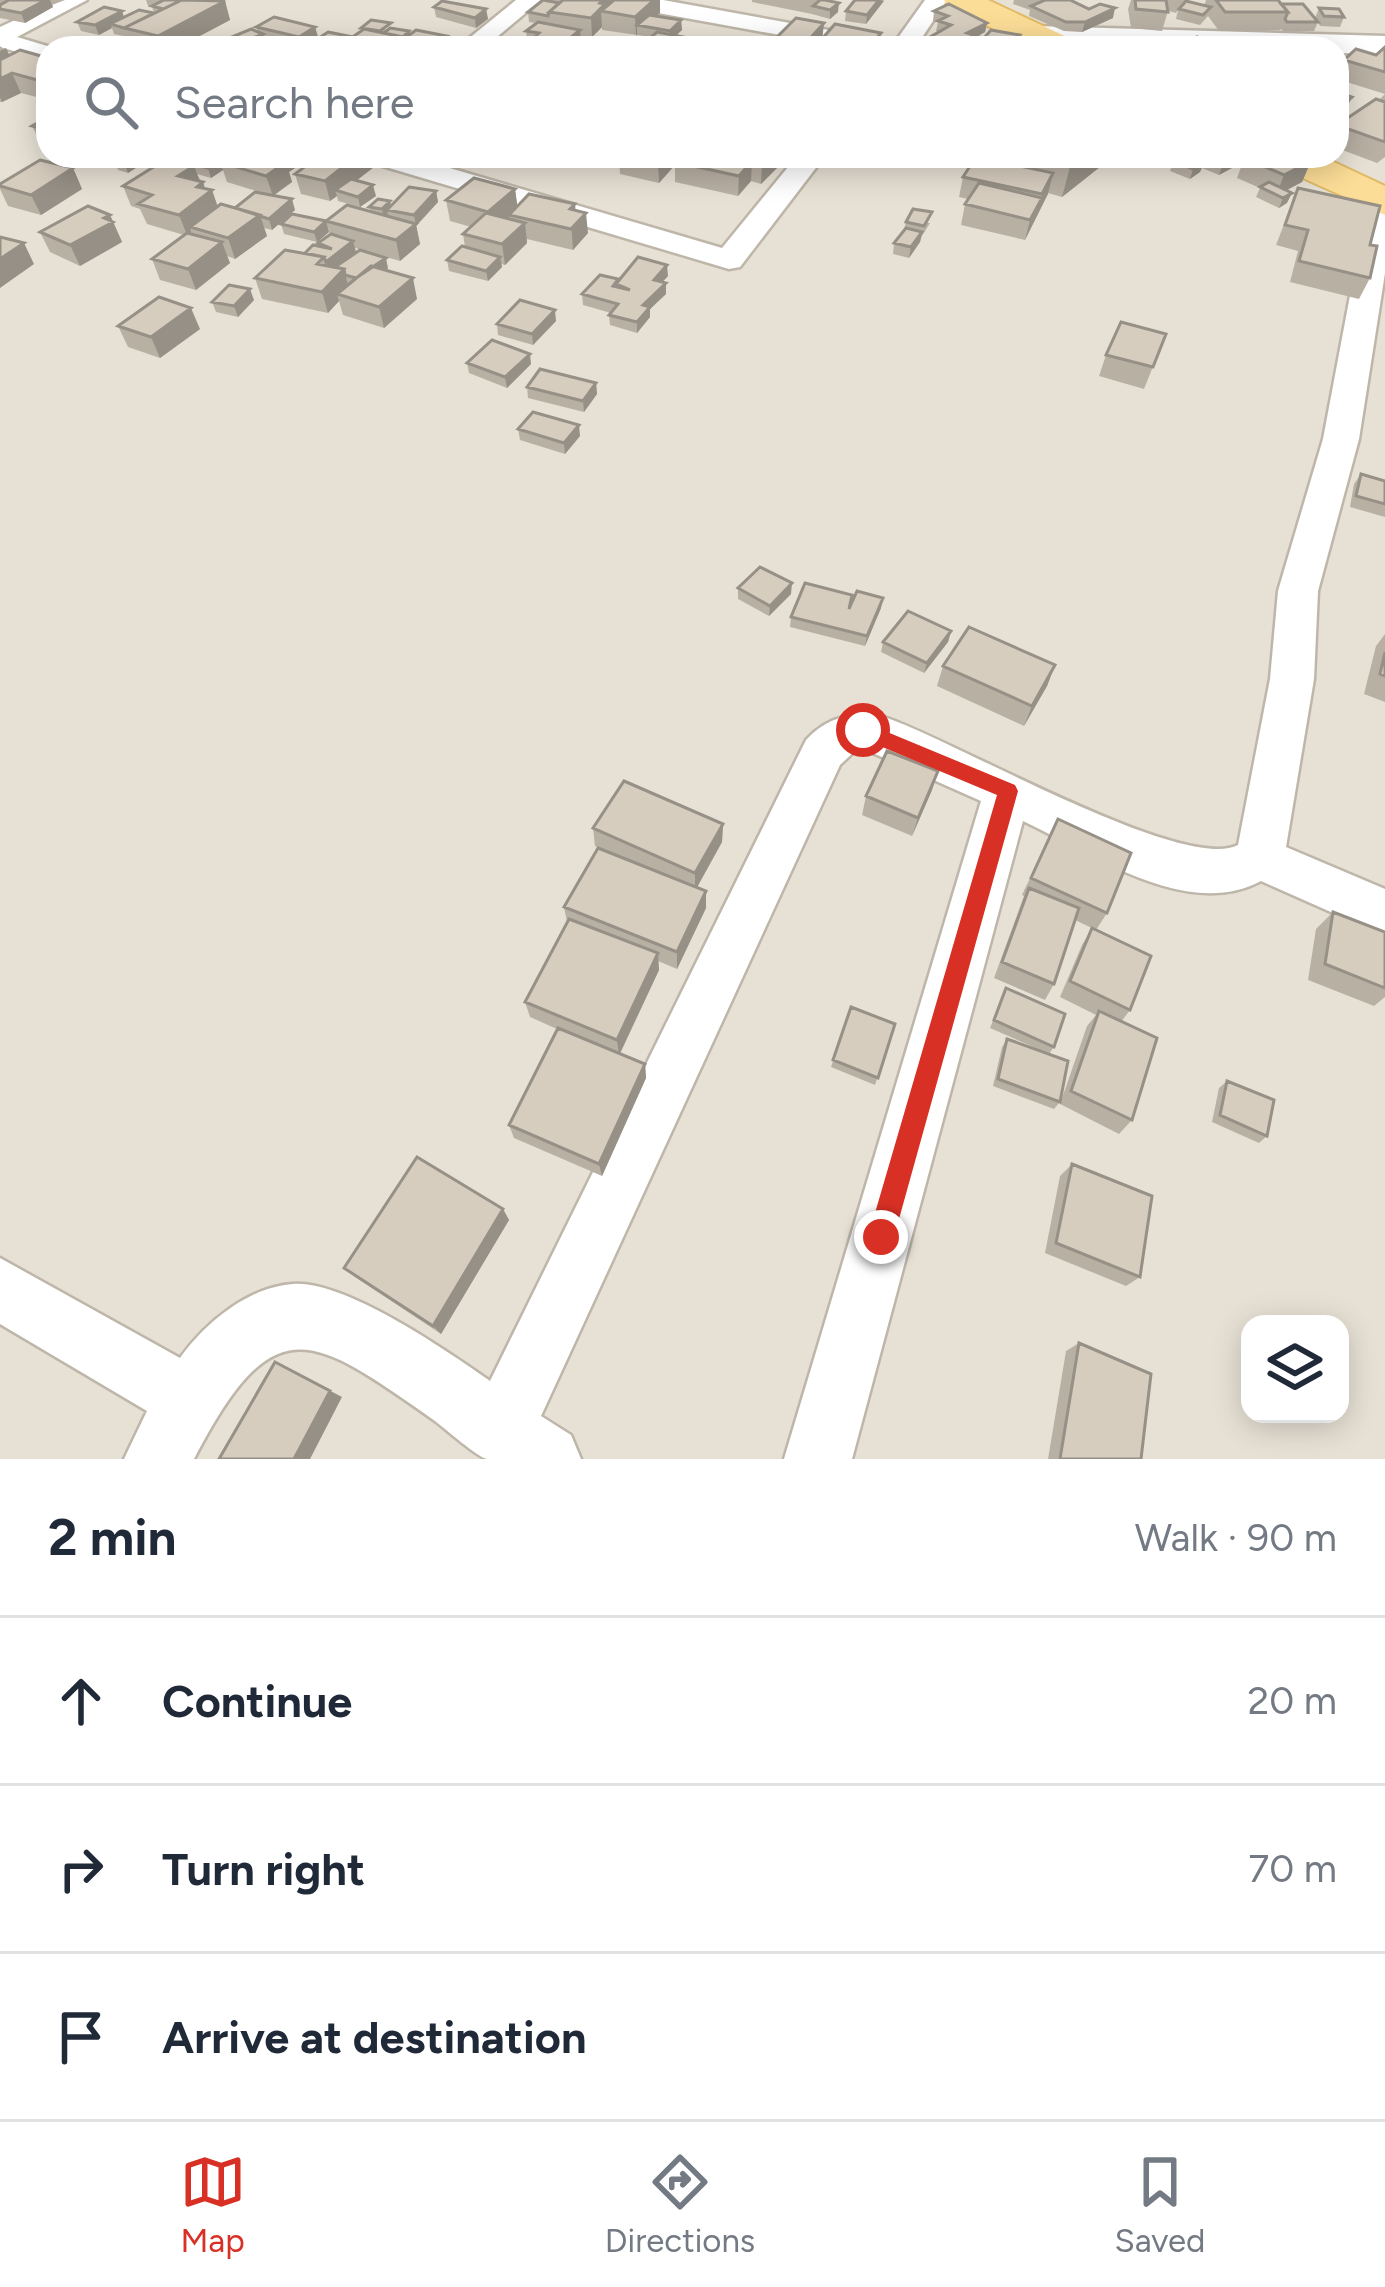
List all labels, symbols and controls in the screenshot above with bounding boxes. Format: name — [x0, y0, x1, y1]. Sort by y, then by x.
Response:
search box — [36, 36, 1349, 168]
icon: search — [78, 69, 144, 135]
text: Search here — [174, 75, 414, 129]
route start — [836, 703, 890, 757]
route end — [854, 1210, 908, 1264]
map controls — [1241, 1315, 1349, 1423]
button: layers — [1241, 1315, 1349, 1423]
text: 2 min — [48, 1507, 176, 1568]
text: Walk · 90 m — [1135, 1514, 1337, 1561]
icon: ahead — [48, 1668, 114, 1734]
text: Continue — [162, 1674, 352, 1728]
text: 20 m — [1247, 1677, 1337, 1724]
icon: right — [48, 1836, 114, 1902]
text: Turn right — [162, 1842, 365, 1896]
text: 70 m — [1248, 1845, 1337, 1892]
icon: arrive — [48, 2004, 114, 2070]
text: Arrive at destination — [162, 2010, 586, 2064]
tab: Map — [180, 2149, 246, 2260]
tab: Directions — [605, 2149, 755, 2260]
tab: Saved — [1114, 2149, 1205, 2260]

